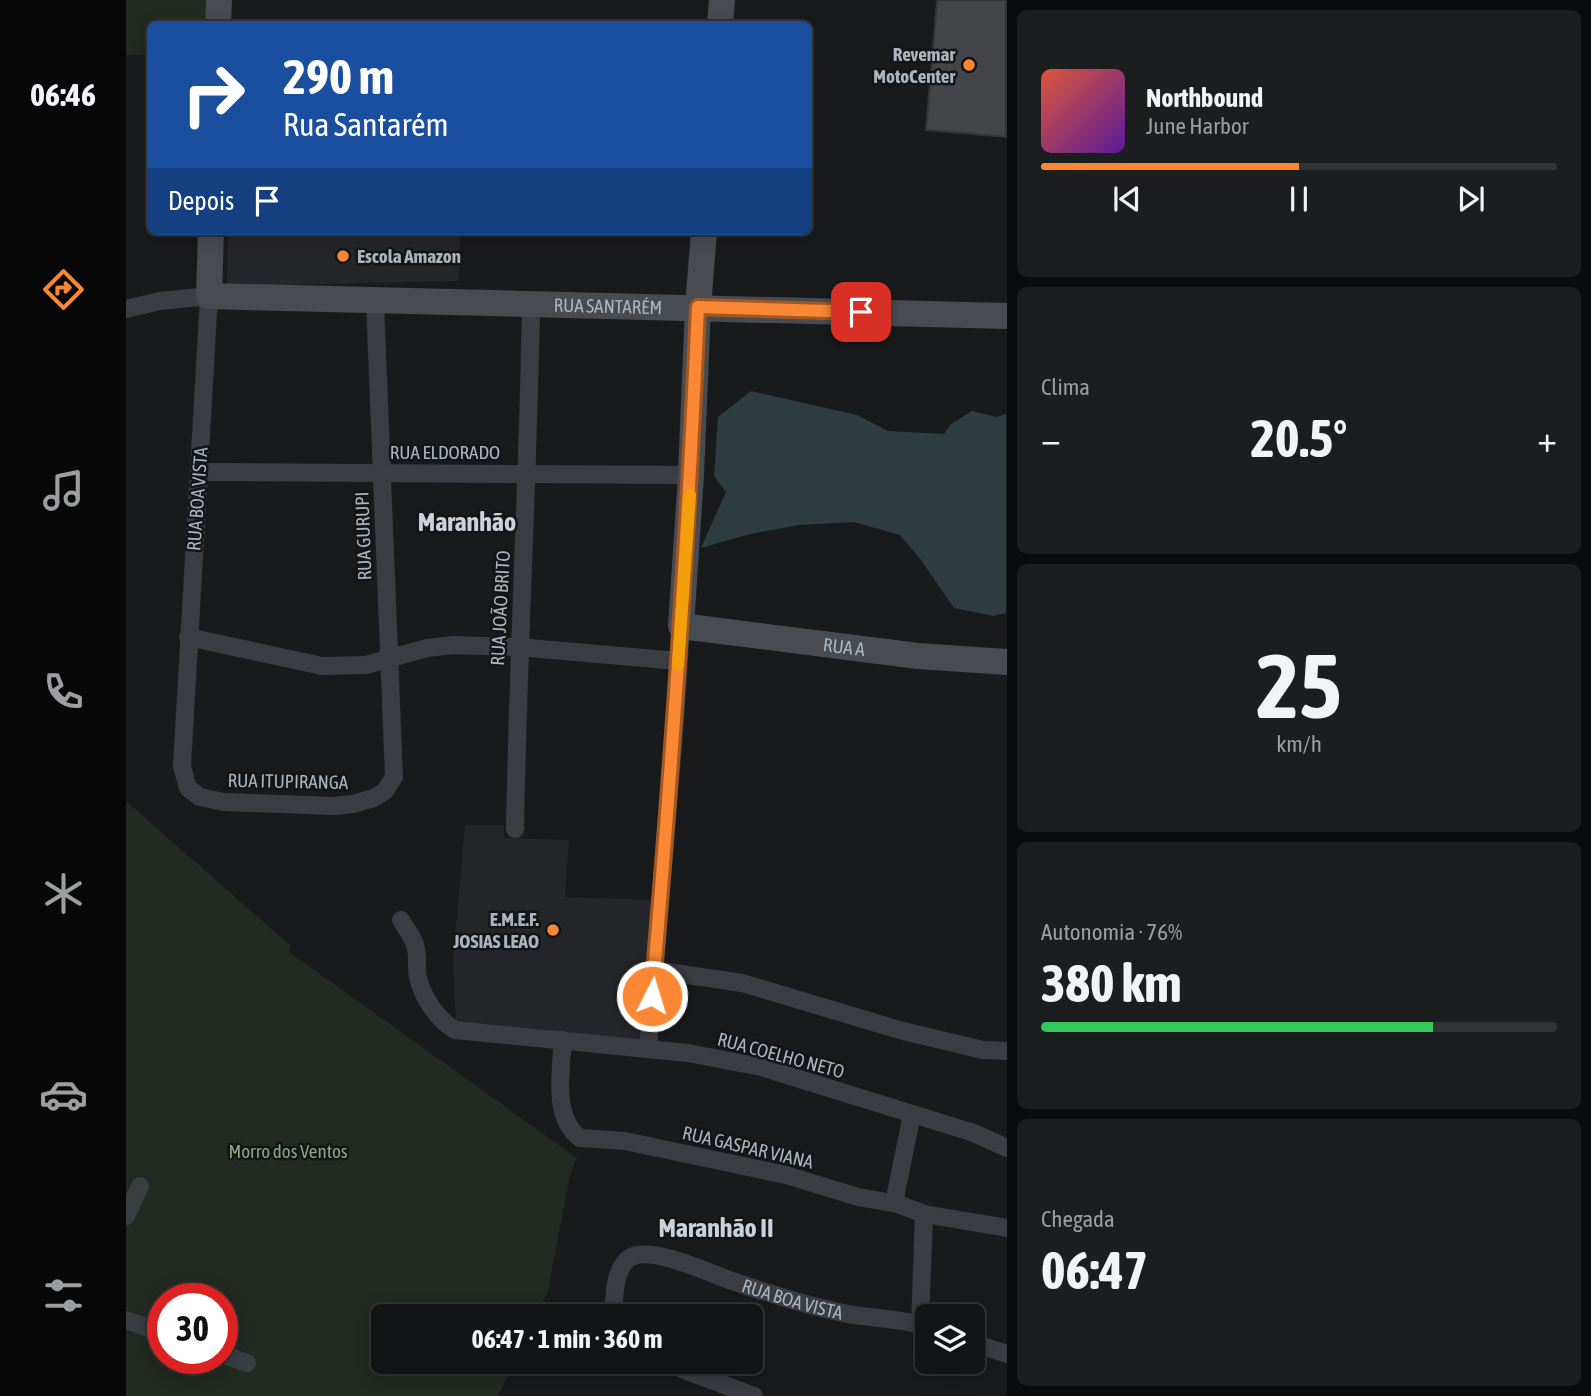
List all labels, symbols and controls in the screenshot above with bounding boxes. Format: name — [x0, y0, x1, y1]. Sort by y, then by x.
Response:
place label: Revemar MotoCenter — [873, 43, 955, 87]
text: 290 m — [283, 48, 394, 104]
icon: right — [168, 49, 259, 140]
marker: Revemar MotoCenter — [961, 57, 977, 73]
text: 06:46 — [30, 76, 96, 113]
text: Northbound — [1146, 83, 1263, 113]
text: Rua Santarém — [283, 106, 449, 143]
text: June Harbor — [1146, 113, 1249, 139]
icon: previous — [1108, 180, 1146, 218]
icon: pause — [1280, 180, 1318, 218]
icon: next — [1452, 180, 1490, 218]
icon: arrive — [248, 182, 286, 220]
text: Depois — [168, 186, 234, 216]
place label: Escola Amazon — [357, 245, 461, 267]
marker: Escola Amazon — [335, 248, 351, 264]
icon: directions — [39, 265, 88, 314]
pin — [831, 282, 891, 342]
icon: arrive — [842, 293, 880, 331]
street label: RUA SANTARÉM — [553, 294, 662, 318]
text: Clima — [1041, 374, 1090, 400]
text: 20.5° — [1251, 408, 1347, 468]
text: − — [1041, 417, 1061, 460]
text: + — [1537, 417, 1557, 460]
street label: RUA ELDORADO — [390, 441, 500, 463]
street label: RUA BOA VISTA — [182, 446, 212, 551]
icon: music — [39, 466, 88, 515]
street label: RUA GURUPI — [350, 491, 376, 581]
district label: Maranhão — [418, 507, 516, 537]
street label: RUA JOÃO BRITO — [486, 550, 514, 666]
street label: RUA A — [822, 633, 867, 660]
text: 25 — [1256, 633, 1342, 737]
icon: phone — [39, 667, 88, 716]
text: km/h — [1276, 731, 1322, 757]
street label: RUA ITUPIRANGA — [228, 769, 349, 793]
icon: climate — [39, 869, 88, 918]
place label: E.M.E.F. JOSIAS LEAO — [452, 908, 540, 952]
text: Autonomia · 76% — [1041, 919, 1182, 945]
marker: E.M.E.F. JOSIAS LEAO — [545, 922, 561, 938]
text: 380 km — [1041, 953, 1182, 1013]
position arrow — [615, 959, 689, 1033]
street label: RUA COELHO NETO — [715, 1027, 847, 1083]
icon: car — [39, 1070, 88, 1119]
street label: RUA GASPAR VIANA — [680, 1121, 816, 1173]
park label: Morro dos Ventos — [228, 1140, 348, 1162]
text: Chegada — [1041, 1206, 1115, 1232]
district label: Maranhão II — [658, 1213, 774, 1243]
text: 06:47 — [1041, 1240, 1148, 1300]
icon: filters — [39, 1271, 88, 1320]
street label: RUA BOA VISTA — [739, 1274, 846, 1324]
speed limit sign: 30 — [147, 1283, 238, 1374]
map controls — [915, 1304, 985, 1374]
button: layers — [915, 1304, 985, 1374]
text: 06:47 · 1 min · 360 m — [472, 1324, 662, 1354]

